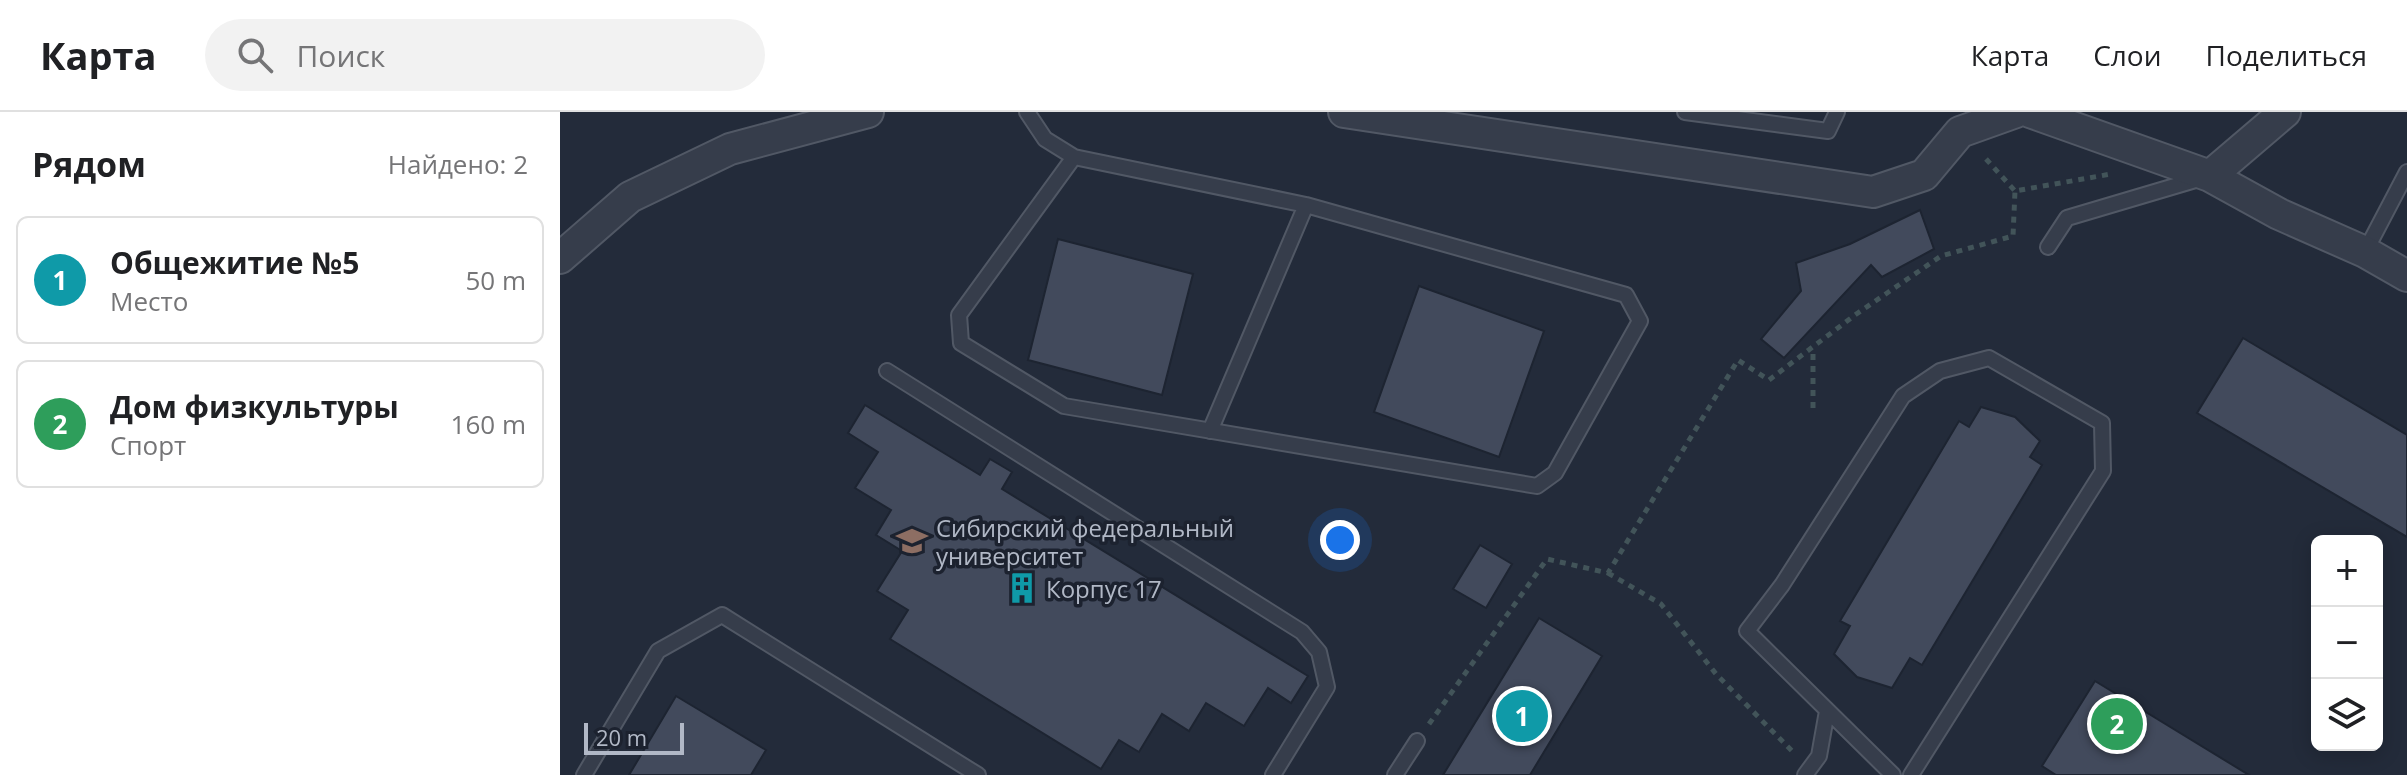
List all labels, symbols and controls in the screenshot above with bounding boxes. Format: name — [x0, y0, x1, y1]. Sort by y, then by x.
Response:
search box — [205, 19, 765, 91]
text: Карта — [40, 29, 157, 81]
icon: search — [233, 33, 277, 77]
text: Поиск — [297, 35, 385, 76]
text: Карта — [1971, 36, 2049, 74]
text: Слои — [2093, 36, 2162, 74]
text: Поделиться — [2206, 36, 2367, 74]
text: Рядом — [32, 141, 146, 187]
text: Найдено: 2 — [388, 146, 528, 182]
text: Общежитие №5 — [110, 242, 359, 283]
text: 1 — [53, 262, 67, 298]
text: 50 m — [465, 262, 526, 298]
text: Место — [110, 283, 188, 319]
text: Дом физкультуры — [110, 386, 399, 427]
text: 2 — [53, 406, 67, 442]
text: 160 m — [451, 406, 526, 442]
text: Спорт — [110, 427, 186, 463]
place label: Сибирский федеральный университет — [936, 511, 1234, 572]
your location — [1320, 520, 1360, 560]
school or university icon: Сибирский федеральный университет — [895, 524, 929, 558]
map controls — [2311, 535, 2383, 751]
button: + — [2311, 535, 2383, 607]
building icon: Корпус 17 — [1005, 571, 1039, 605]
place label: Корпус 17 — [1046, 572, 1162, 605]
button: − — [2311, 607, 2383, 679]
button: layers — [2311, 679, 2383, 751]
pin: 1 — [1496, 686, 1548, 746]
pin: 2 — [2091, 694, 2143, 754]
scale bar — [584, 719, 684, 755]
text: 20 m — [596, 722, 647, 752]

